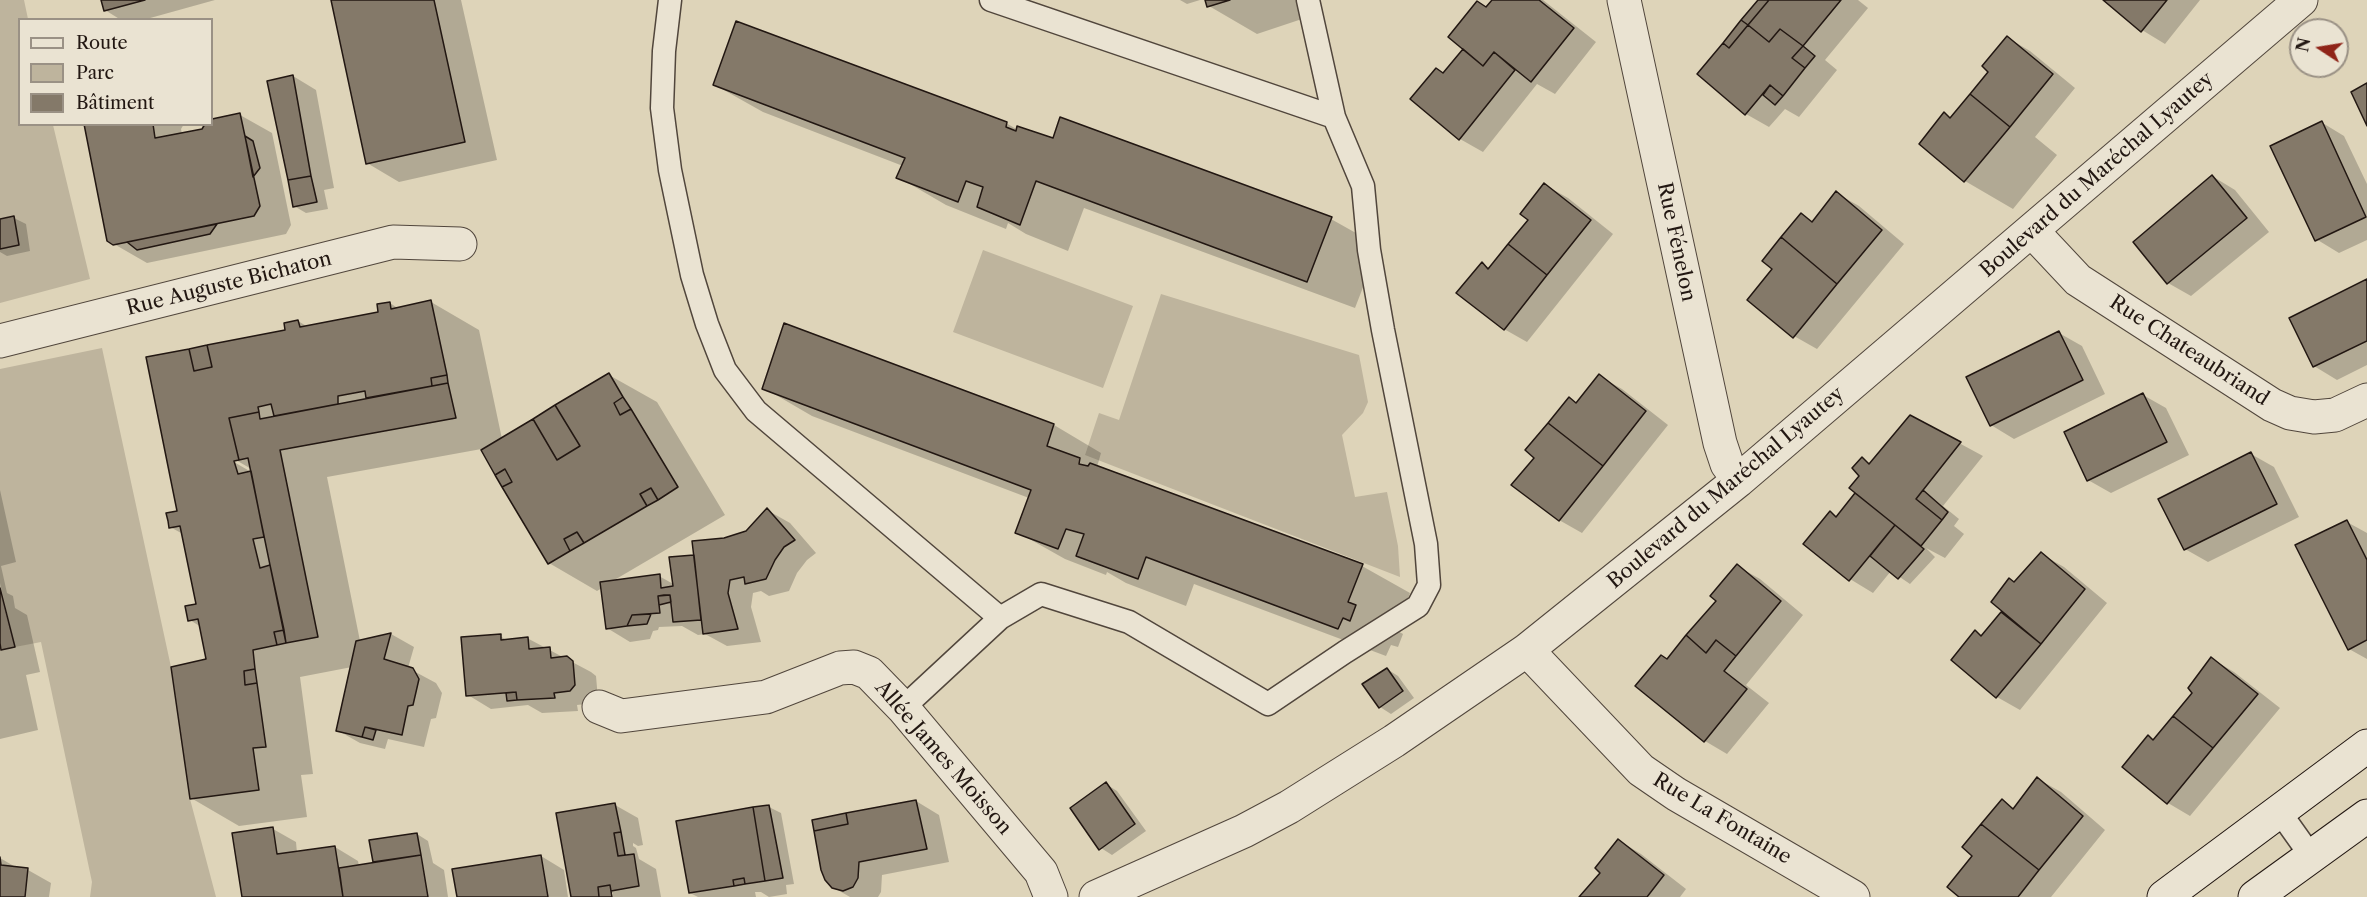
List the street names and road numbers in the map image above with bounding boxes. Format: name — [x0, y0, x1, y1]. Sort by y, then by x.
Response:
street label: Boulevard du Maréchal Lyautey — [1976, 67, 2218, 283]
street label: Rue Fénelon — [1652, 180, 1700, 304]
street label: Rue Auguste Bichaton — [124, 247, 334, 321]
street label: Rue Chateaubriand — [2105, 291, 2273, 411]
street label: Boulevard du Maréchal Lyautey — [1603, 382, 1849, 594]
street label: Allée James Moisson — [870, 676, 1016, 840]
street label: Rue La Fontaine — [1649, 768, 1795, 870]

